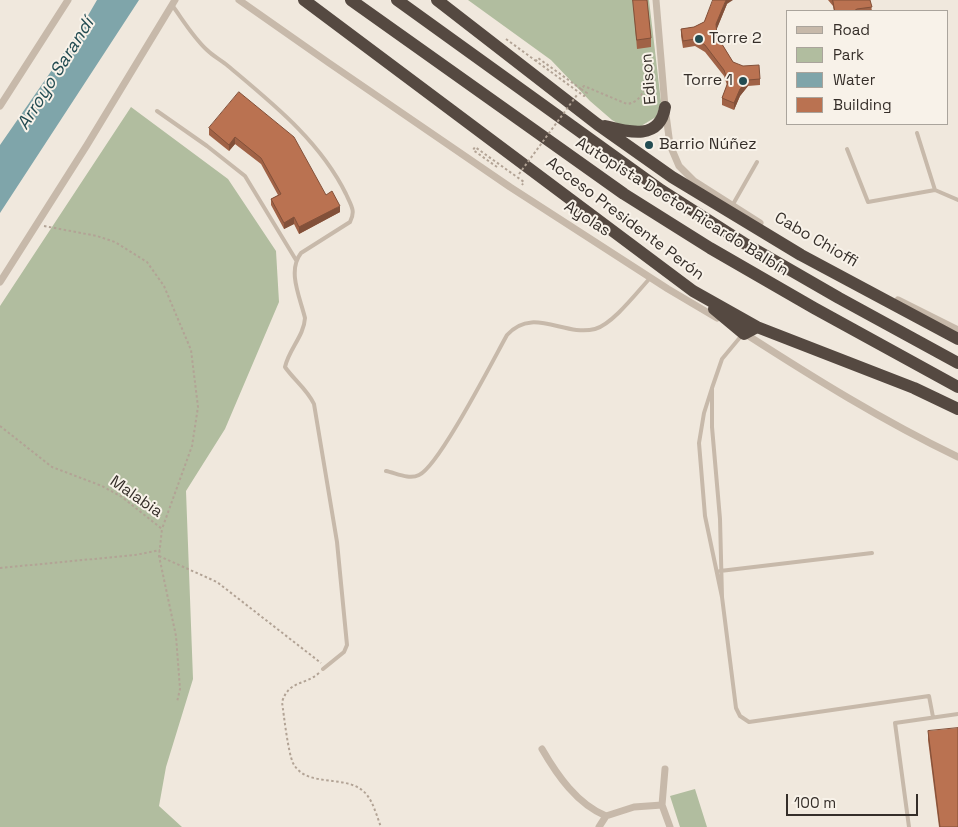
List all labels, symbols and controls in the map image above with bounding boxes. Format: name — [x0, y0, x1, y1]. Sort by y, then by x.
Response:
legend — [786, 10, 948, 125]
water label: Arroyo Sarandí — [13, 14, 99, 134]
text: Road — [833, 20, 870, 39]
place label: Torre 2 — [709, 29, 762, 49]
marker: Torre 2 — [693, 33, 705, 45]
text: Park — [833, 45, 864, 64]
street label: Edison — [637, 53, 661, 105]
text: Water — [833, 70, 875, 89]
place label: Torre 1 — [683, 71, 733, 91]
marker: Torre 1 — [737, 75, 749, 87]
text: Building — [833, 95, 892, 114]
street label: Autopista Doctor Ricardo Balbín — [572, 133, 792, 281]
place label: Barrio Núñez — [659, 135, 757, 155]
marker: Barrio Núñez — [643, 139, 655, 151]
street label: Acceso Presidente Perón — [542, 153, 708, 285]
street label: Ayolas — [560, 197, 614, 241]
street label: Cabo Chioffi — [771, 208, 861, 272]
street label: Malabia — [106, 472, 166, 522]
scale bar — [788, 784, 920, 816]
text: 100 m — [794, 793, 836, 812]

